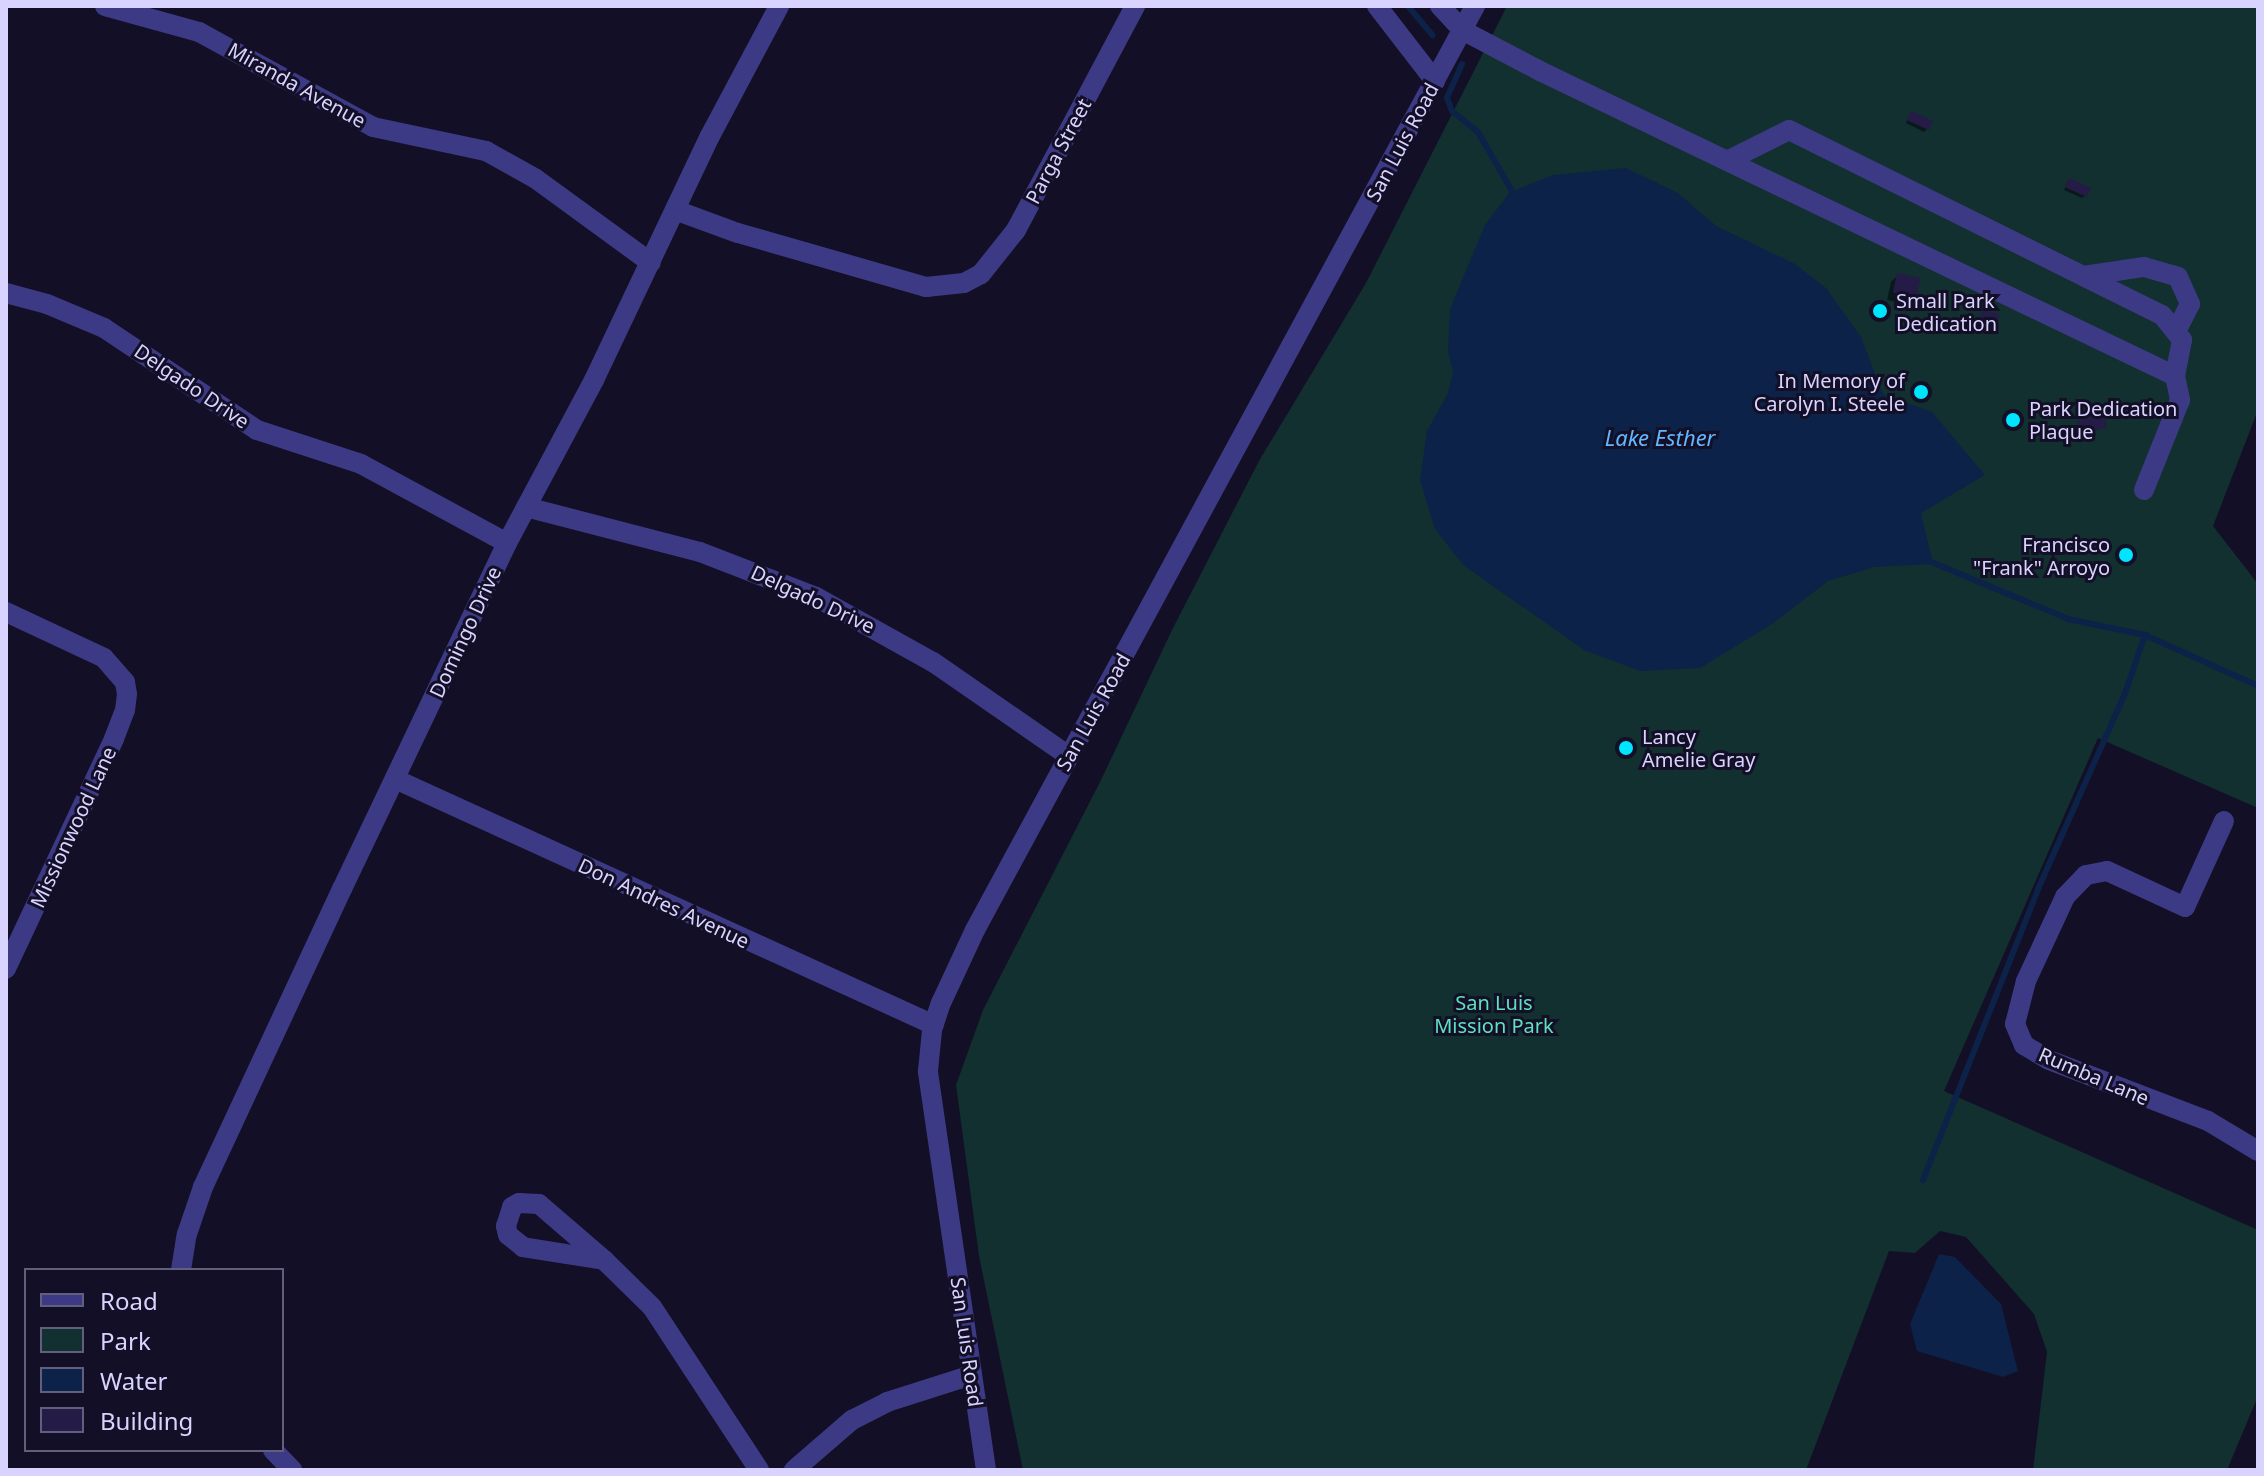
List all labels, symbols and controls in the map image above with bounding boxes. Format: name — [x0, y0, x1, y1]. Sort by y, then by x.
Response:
street label: Miranda Avenue — [224, 37, 370, 133]
street label: San Luis Road — [1361, 79, 1443, 205]
street label: Parga Street — [1020, 94, 1096, 208]
place label: Small Park Dedication — [1896, 288, 1997, 335]
marker: Small Park Dedication — [1871, 302, 1889, 320]
street label: Delgado Drive — [130, 339, 254, 433]
place label: In Memory of Carolyn I. Steele — [1754, 368, 1905, 415]
marker: In Memory of Carolyn I. Steele — [1912, 383, 1930, 401]
place label: Park Dedication Plaque — [2029, 396, 2177, 443]
marker: Park Dedication Plaque — [2004, 411, 2022, 429]
water label: Lake Esther — [1605, 425, 1715, 451]
place label: Francisco "Frank" Arroyo — [1973, 532, 2110, 579]
marker: Francisco "Frank" Arroyo — [2117, 546, 2135, 564]
street label: Delgado Drive — [747, 560, 879, 638]
street label: Domingo Drive — [424, 563, 506, 701]
street label: San Luis Road — [1051, 649, 1135, 775]
place label: Lancy Amelie Gray — [1642, 724, 1755, 771]
marker: Lancy Amelie Gray — [1617, 739, 1635, 757]
street label: Missionwood Lane — [25, 743, 121, 911]
street label: Don Andres Avenue — [575, 853, 753, 953]
park label: San Luis Mission Park — [1434, 990, 1554, 1037]
street label: Rumba Lane — [2035, 1042, 2153, 1110]
legend — [24, 1268, 284, 1452]
street label: San Luis Road — [946, 1276, 988, 1408]
text: Road — [100, 1284, 158, 1317]
text: Park — [100, 1324, 151, 1357]
text: Water — [100, 1364, 167, 1397]
text: Building — [100, 1404, 193, 1437]

